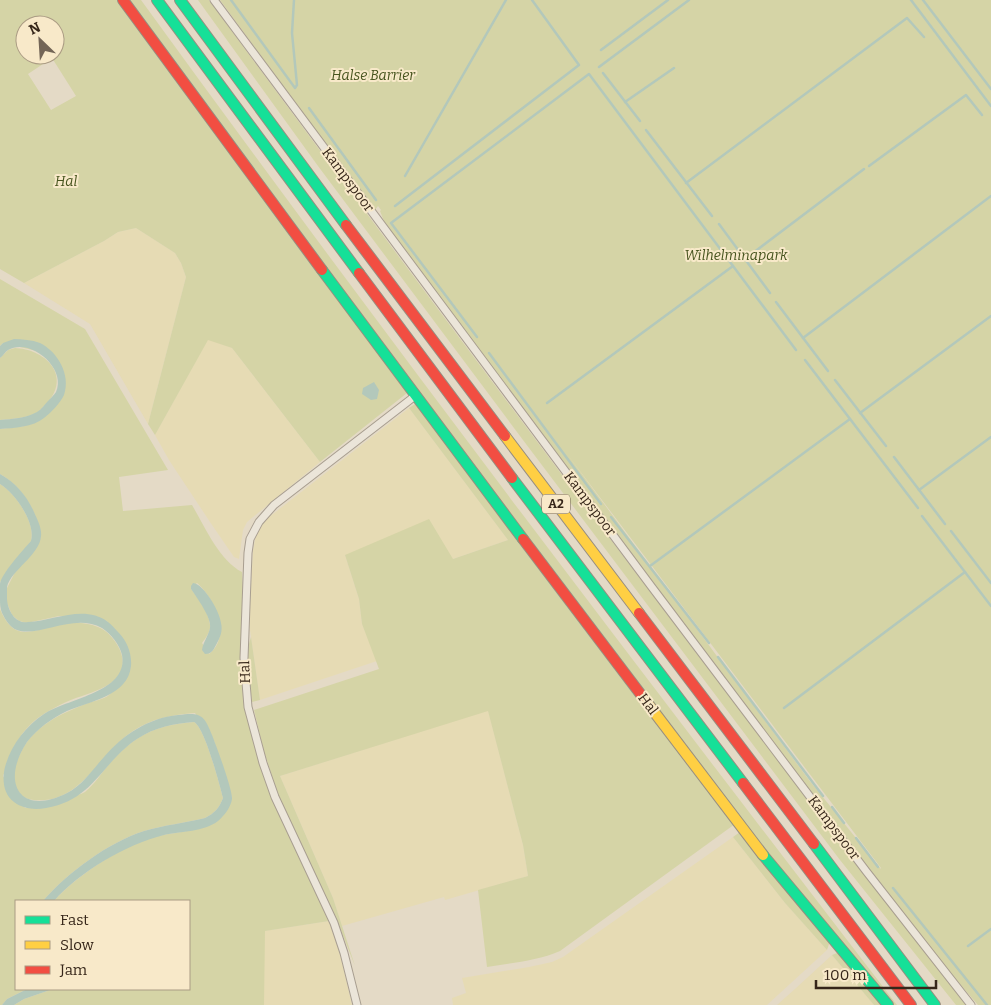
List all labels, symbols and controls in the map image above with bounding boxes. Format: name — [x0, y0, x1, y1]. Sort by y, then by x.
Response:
north arrow — [15, 15, 65, 65]
text: N — [26, 19, 43, 39]
park label: Halse Barrier — [331, 67, 416, 84]
street label: Kampspoor — [318, 145, 378, 215]
park label: Hal — [55, 173, 77, 190]
park label: Wilhelminapark — [684, 247, 788, 264]
street label: Kampspoor — [560, 469, 620, 539]
road number: A2 — [542, 494, 570, 514]
street label: Hal — [236, 660, 254, 684]
street label: Hal — [634, 690, 662, 718]
street label: Kampspoor — [804, 793, 864, 863]
legend — [15, 900, 190, 990]
text: Fast — [60, 911, 89, 929]
text: Slow — [60, 936, 95, 954]
scale bar — [816, 958, 936, 990]
text: Jam — [59, 961, 88, 979]
text: 100 m — [824, 966, 867, 984]

